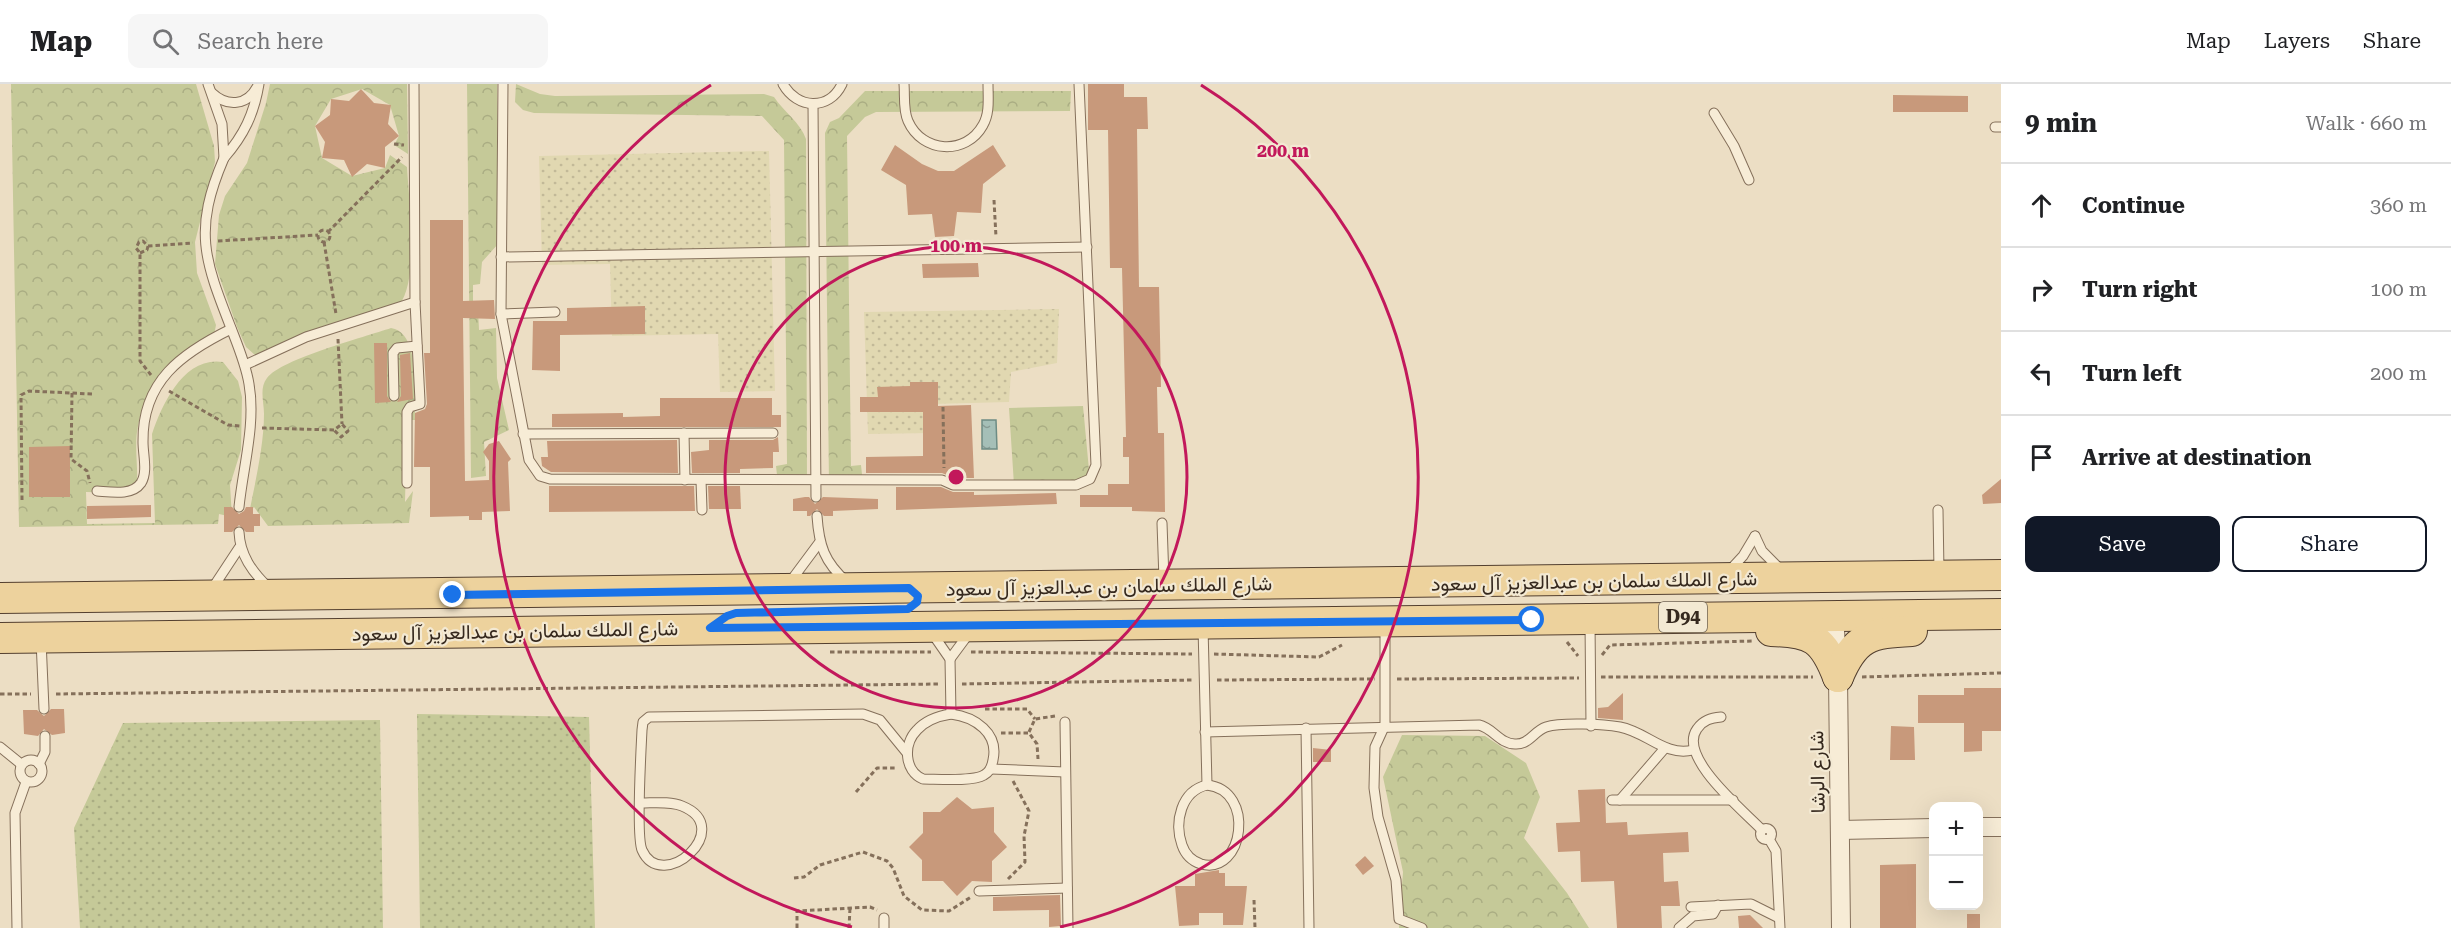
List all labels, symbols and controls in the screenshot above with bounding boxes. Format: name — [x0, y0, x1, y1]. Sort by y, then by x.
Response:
search box — [128, 14, 548, 68]
text: Map — [30, 25, 92, 58]
icon: search — [149, 25, 182, 58]
text: Search here — [197, 29, 323, 54]
text: Map — [2186, 29, 2231, 53]
text: Layers — [2264, 29, 2330, 53]
text: Share — [2363, 29, 2421, 53]
text: 9 min — [2025, 108, 2097, 138]
text: Walk · 660 m — [2306, 111, 2427, 135]
text: 200 m — [1257, 140, 1310, 161]
icon: ahead — [2025, 189, 2058, 222]
text: Continue — [2082, 193, 2185, 218]
text: 360 m — [2370, 193, 2427, 217]
text: 100 m — [930, 235, 983, 256]
icon: right — [2025, 273, 2058, 306]
text: Turn right — [2082, 277, 2197, 302]
text: 100 m — [2370, 277, 2427, 301]
icon: left — [2025, 357, 2058, 390]
text: Turn left — [2082, 361, 2182, 386]
text: 200 m — [2370, 361, 2427, 385]
icon: arrive — [2025, 441, 2058, 474]
text: Arrive at destination — [2082, 445, 2311, 470]
centre of rings — [946, 467, 966, 487]
button: Save — [2025, 516, 2220, 572]
button: Share — [2232, 516, 2427, 572]
street label: شارع الملك سلمان بن عبدالعزيز آل سعود — [1431, 566, 1757, 598]
street label: شارع الملك سلمان بن عبدالعزيز آل سعود — [946, 571, 1272, 603]
route end — [439, 581, 465, 607]
road number: D94 — [1659, 602, 1707, 632]
route start — [1518, 606, 1544, 632]
street label: شارع الملك سلمان بن عبدالعزيز آل سعود — [352, 616, 678, 648]
street label: شارع الرشا — [1804, 730, 1832, 814]
map controls — [1929, 802, 1983, 910]
button: + — [1929, 802, 1983, 856]
button: − — [1929, 856, 1983, 910]

